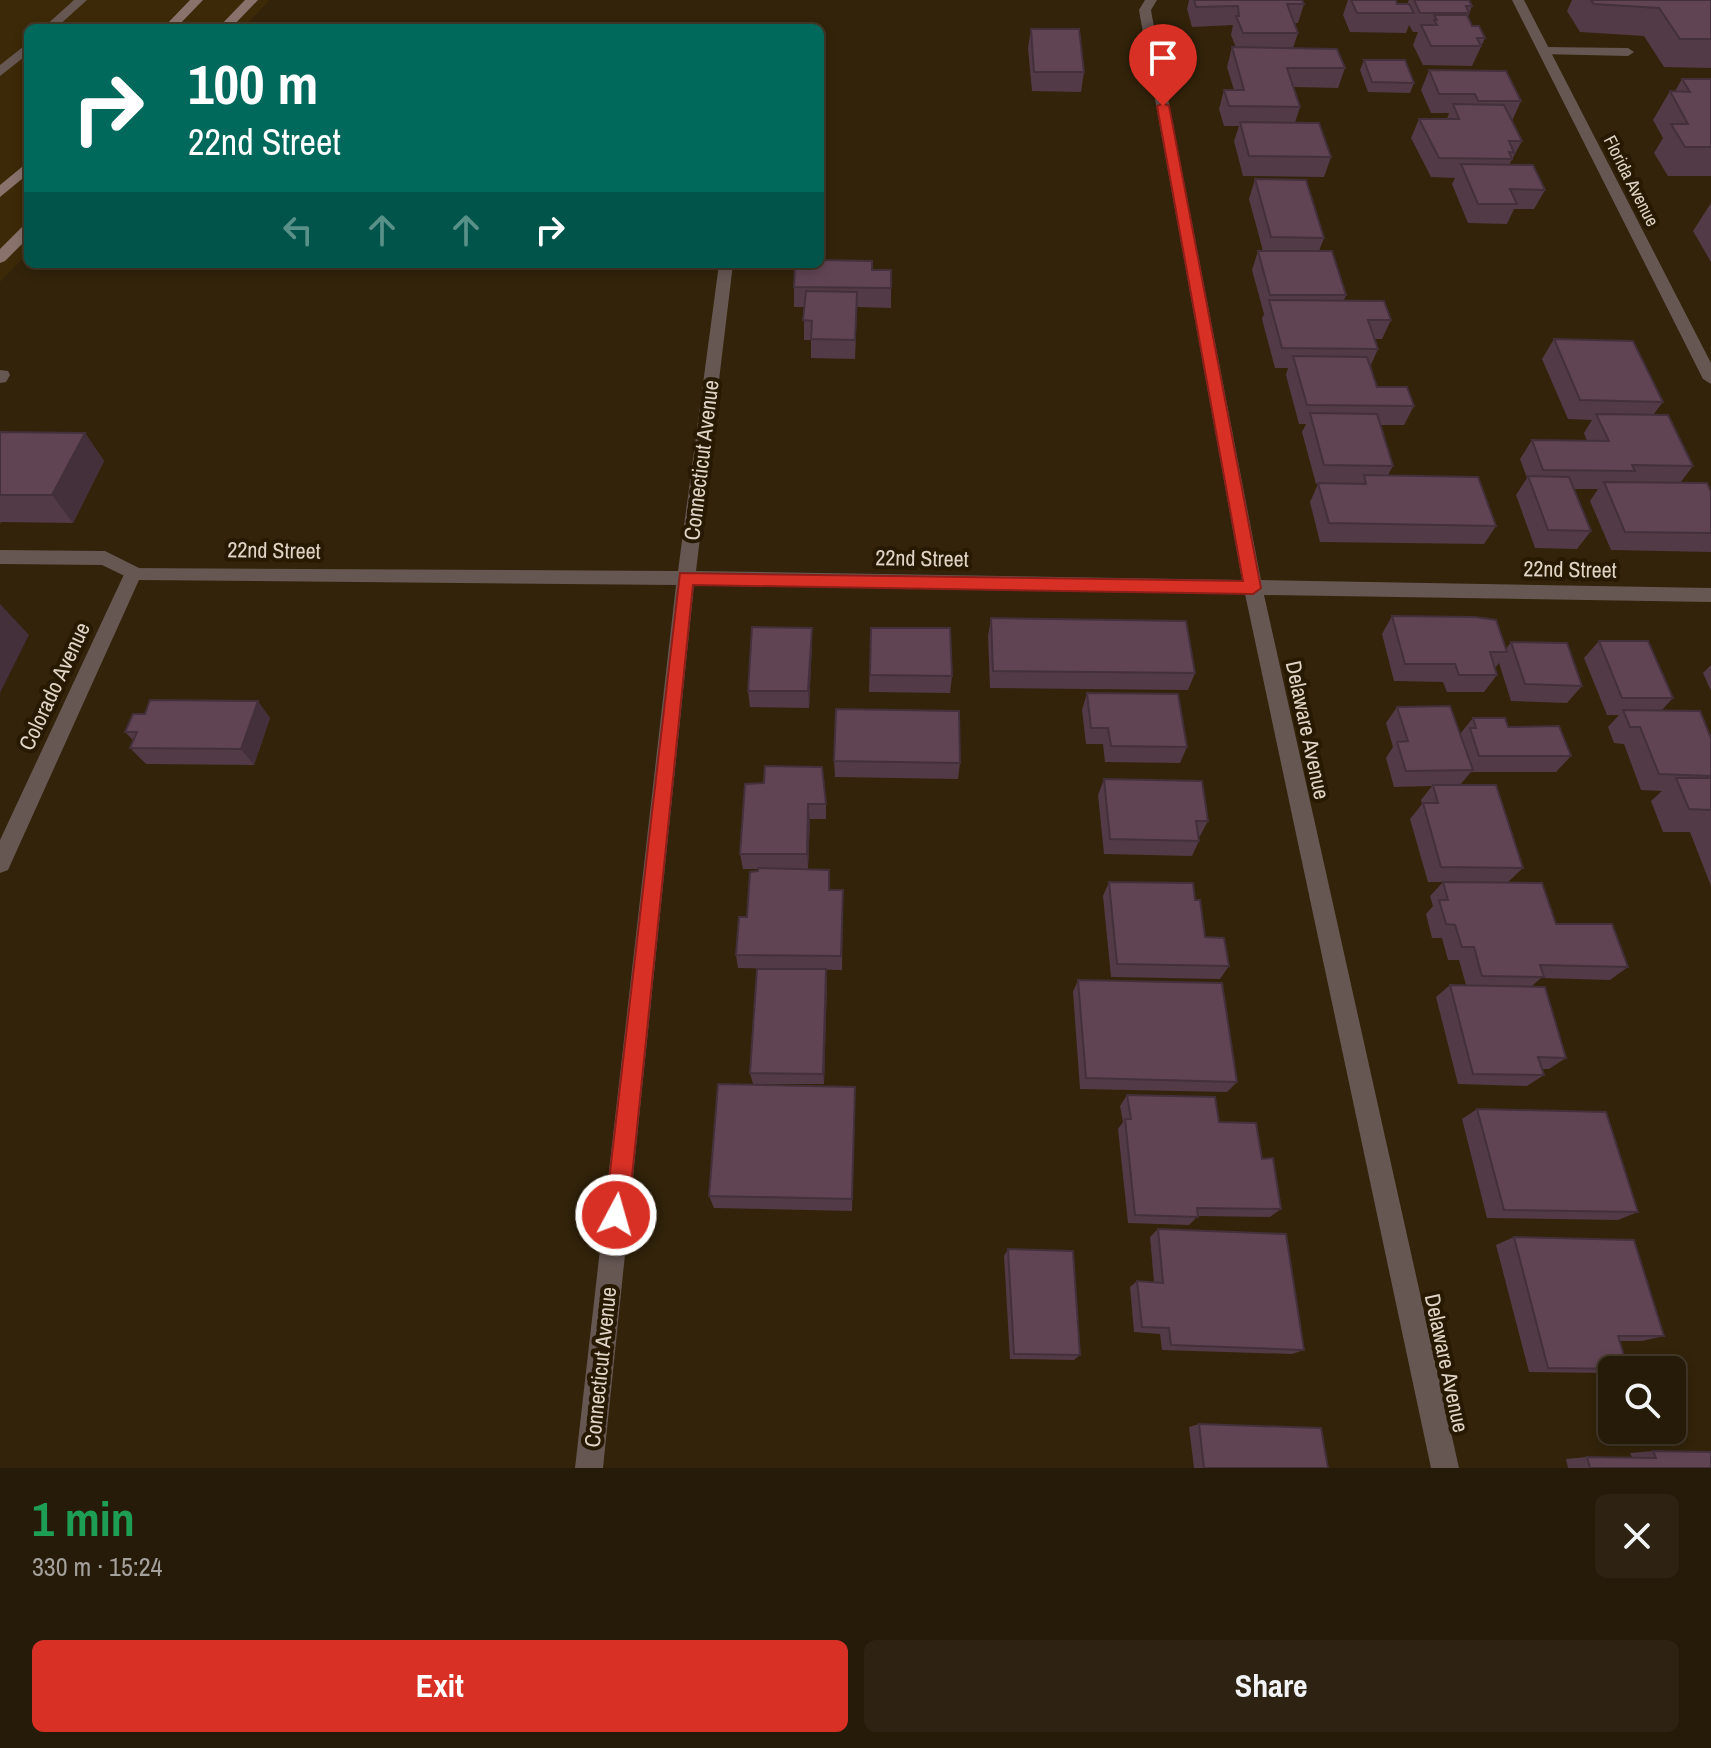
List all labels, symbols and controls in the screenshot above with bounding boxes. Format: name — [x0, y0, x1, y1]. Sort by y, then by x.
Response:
pin — [1129, 24, 1197, 106]
icon: arrive — [1141, 36, 1185, 80]
text: 100 m — [188, 46, 318, 121]
icon: right — [56, 56, 160, 160]
text: 22nd Street — [188, 118, 341, 166]
street label: Florida Avenue — [1598, 131, 1665, 231]
icon: left — [276, 208, 320, 252]
icon: ahead — [360, 208, 404, 252]
icon: ahead — [444, 208, 488, 252]
icon: right — [528, 208, 572, 252]
street label: Connecticut Avenue — [676, 378, 726, 542]
street label: 22nd Street — [227, 534, 321, 566]
street label: 22nd Street — [875, 542, 969, 574]
street label: 22nd Street — [1523, 553, 1617, 585]
street label: Colorado Avenue — [11, 617, 97, 755]
street label: Delaware Avenue — [1279, 658, 1337, 802]
position arrow — [574, 1173, 658, 1257]
street label: Connecticut Avenue — [577, 1285, 623, 1449]
street label: Delaware Avenue — [1418, 1291, 1476, 1435]
map controls — [1598, 1356, 1686, 1444]
button: search — [1598, 1356, 1686, 1444]
text: 1 min — [32, 1486, 135, 1551]
button: close — [1595, 1494, 1679, 1578]
text: 330 m · 15:24 — [32, 1549, 162, 1584]
button: Exit — [32, 1640, 848, 1732]
button: Share — [864, 1640, 1679, 1732]

